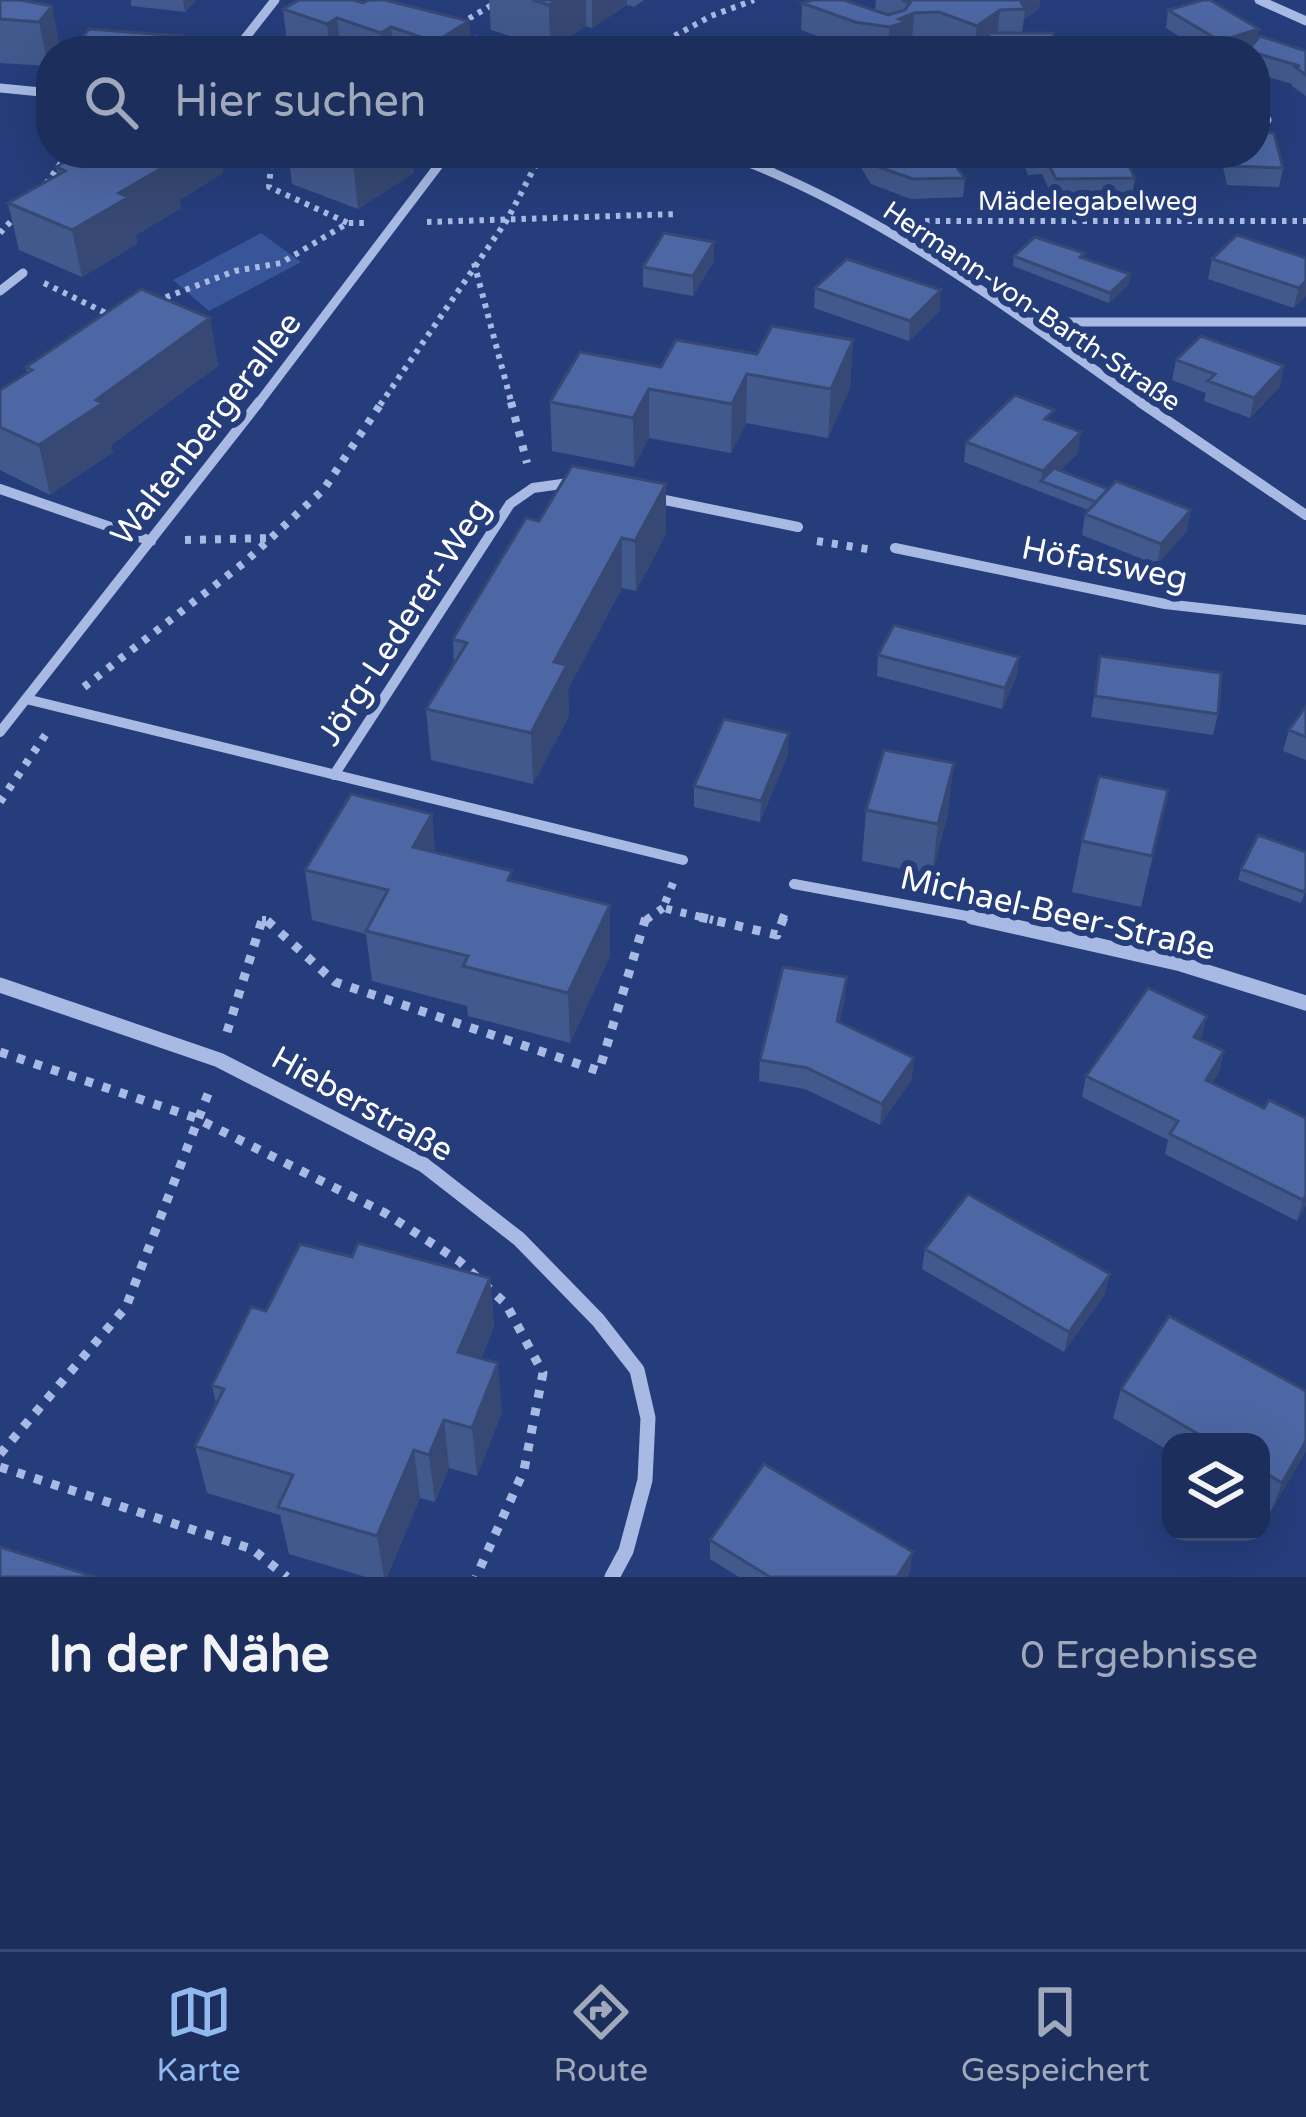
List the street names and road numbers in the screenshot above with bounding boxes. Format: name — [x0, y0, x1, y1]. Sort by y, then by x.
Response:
street label: Mädelegabelweg — [978, 185, 1198, 218]
street label: Hermann-von-Barth-Straße — [876, 194, 1187, 419]
street label: Waltenbergerallee — [103, 304, 310, 554]
street label: Jörg-Lederer-Weg — [310, 491, 499, 753]
street label: Höfatsweg — [1018, 528, 1191, 599]
street label: Michael-Beer-Straße — [896, 858, 1219, 969]
street label: Hieberstraße — [265, 1038, 460, 1170]

